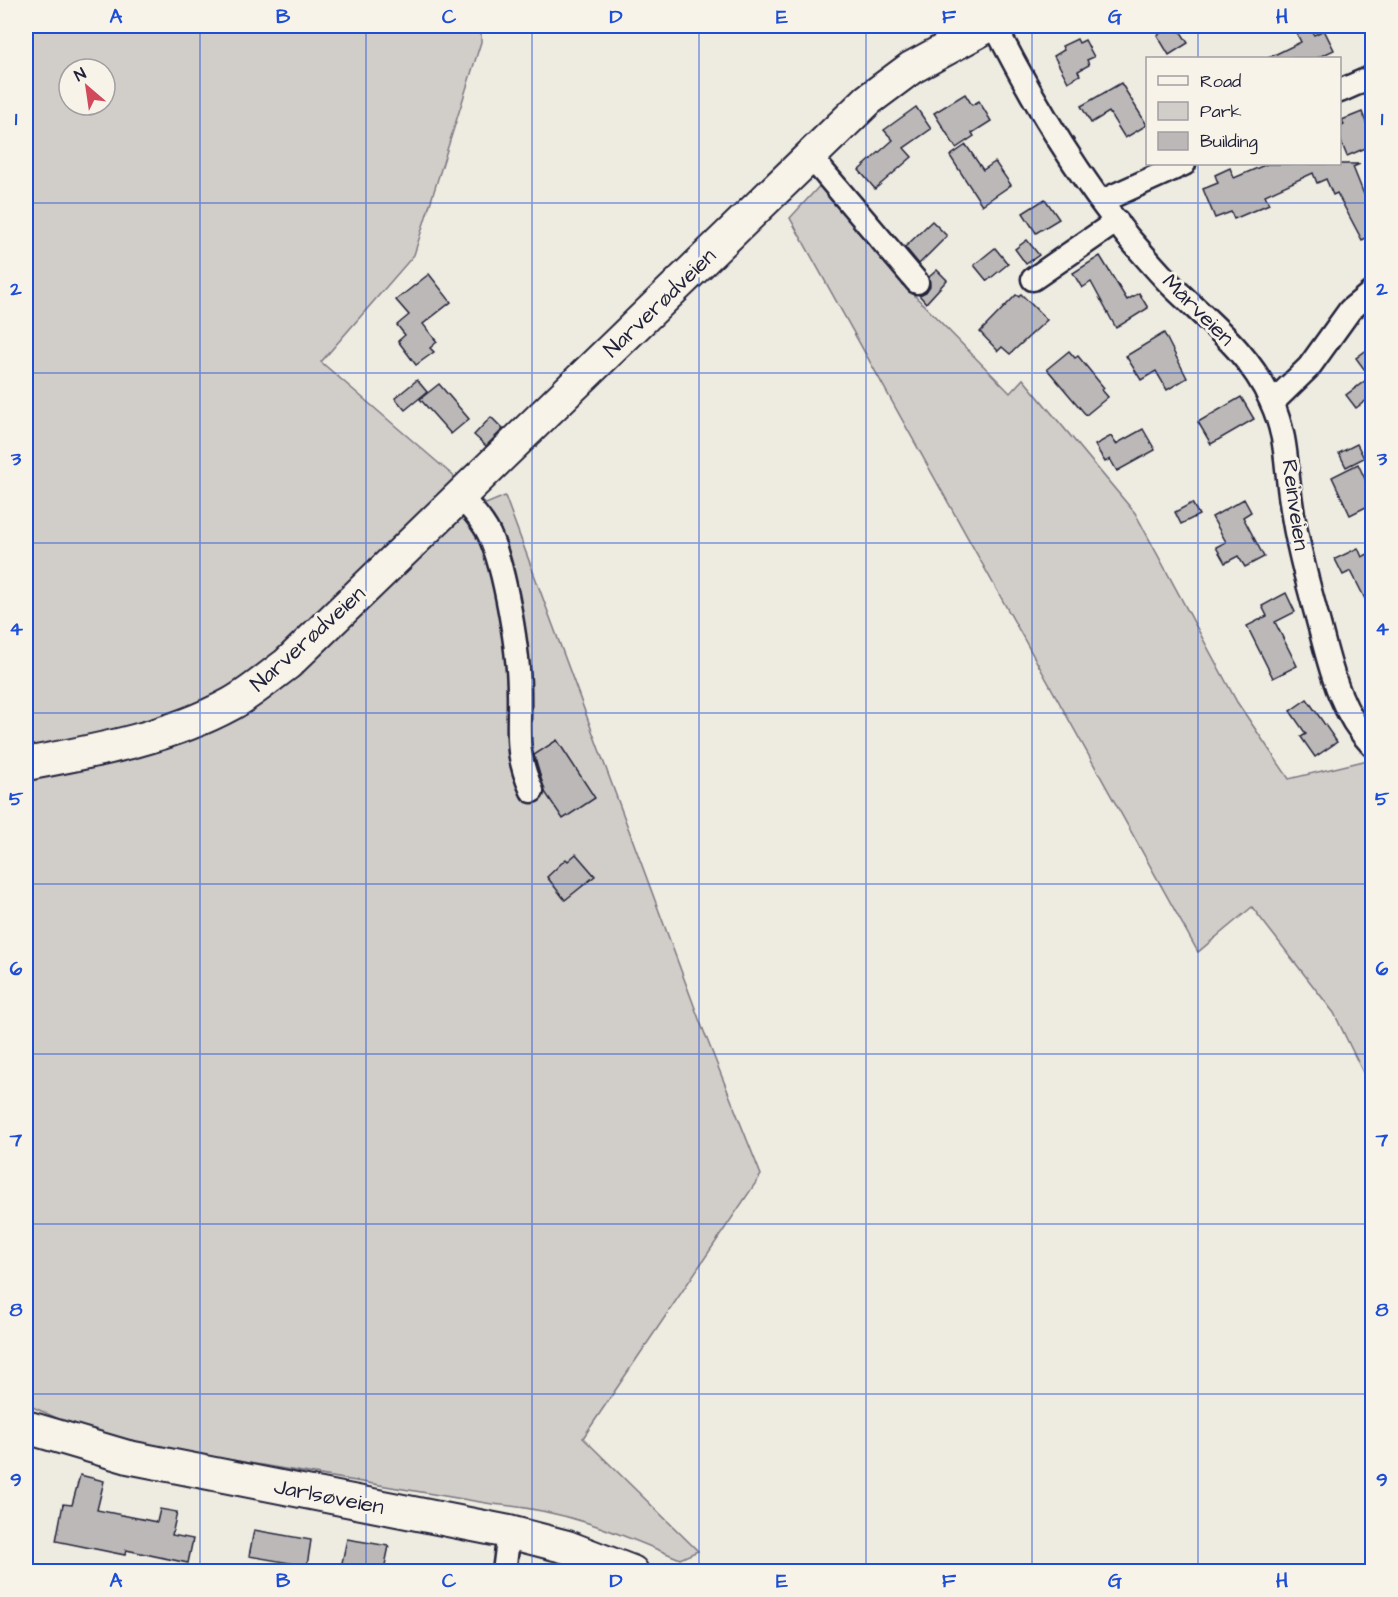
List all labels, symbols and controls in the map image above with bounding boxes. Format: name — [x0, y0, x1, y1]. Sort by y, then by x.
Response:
text: A — [110, 3, 123, 31]
text: B — [276, 3, 291, 31]
text: C — [442, 3, 457, 31]
text: D — [610, 3, 623, 31]
text: E — [776, 3, 788, 31]
text: F — [942, 3, 957, 31]
text: G — [1108, 3, 1122, 31]
text: H — [1276, 3, 1288, 31]
north arrow — [57, 57, 117, 117]
legend — [1146, 57, 1341, 165]
text: N — [70, 63, 90, 87]
text: Road — [1200, 69, 1241, 94]
text: Park — [1200, 99, 1242, 124]
text: 1 — [15, 105, 18, 133]
text: 1 — [1381, 105, 1384, 133]
text: Building — [1200, 129, 1258, 155]
street label: Narverødveien — [597, 241, 723, 365]
street label: Mårveien — [1155, 267, 1241, 353]
text: 2 — [9, 275, 22, 303]
text: 2 — [1375, 275, 1388, 303]
text: 3 — [10, 445, 22, 473]
text: 3 — [1376, 445, 1388, 473]
street label: Reinveien — [1273, 458, 1317, 552]
street label: Narverødveien — [243, 579, 373, 699]
text: 4 — [9, 615, 23, 643]
text: 4 — [1375, 615, 1389, 643]
text: 5 — [9, 785, 24, 813]
text: 5 — [1375, 785, 1390, 813]
text: 6 — [10, 955, 23, 983]
text: 6 — [1376, 955, 1389, 983]
text: 7 — [9, 1126, 23, 1154]
text: 7 — [1375, 1126, 1389, 1154]
text: 8 — [10, 1296, 23, 1324]
text: 8 — [1376, 1296, 1389, 1324]
text: 9 — [10, 1466, 22, 1494]
text: 9 — [1376, 1466, 1388, 1494]
street label: Jarlsøveien — [271, 1471, 387, 1523]
text: A — [110, 1567, 123, 1595]
text: B — [276, 1567, 291, 1595]
text: C — [442, 1567, 457, 1595]
text: D — [610, 1567, 623, 1595]
text: E — [776, 1567, 788, 1595]
text: F — [942, 1567, 957, 1595]
text: G — [1108, 1567, 1122, 1595]
text: H — [1276, 1567, 1288, 1595]

